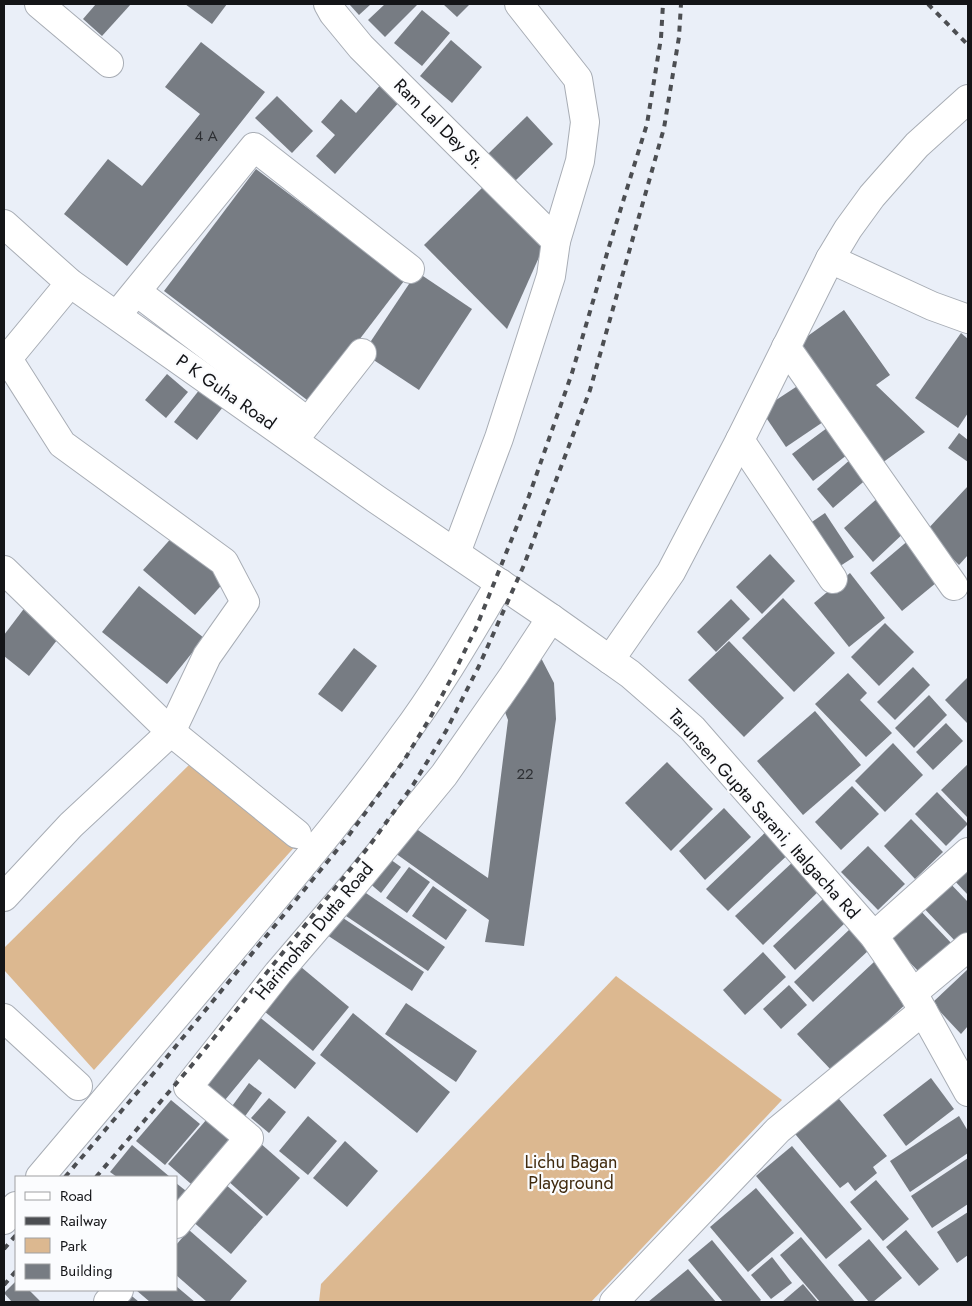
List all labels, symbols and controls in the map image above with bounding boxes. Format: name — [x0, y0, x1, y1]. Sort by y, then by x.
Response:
street label: Ram Lal Dey St. — [388, 73, 490, 175]
house number: 4 A — [194, 125, 218, 147]
street label: P K Guha Road — [171, 348, 281, 436]
street label: Tarunsen Gupta Sarani, Italgacha Rd — [662, 703, 866, 925]
house number: 22 — [516, 763, 534, 785]
street label: Harimohan Dutta Road — [249, 857, 379, 1005]
park label: Lichu Bagan Playground — [525, 1149, 617, 1196]
legend — [15, 1176, 178, 1291]
text: Road — [60, 1185, 92, 1207]
text: Railway — [60, 1210, 107, 1232]
text: Park — [60, 1235, 87, 1257]
text: Building — [60, 1260, 112, 1282]

